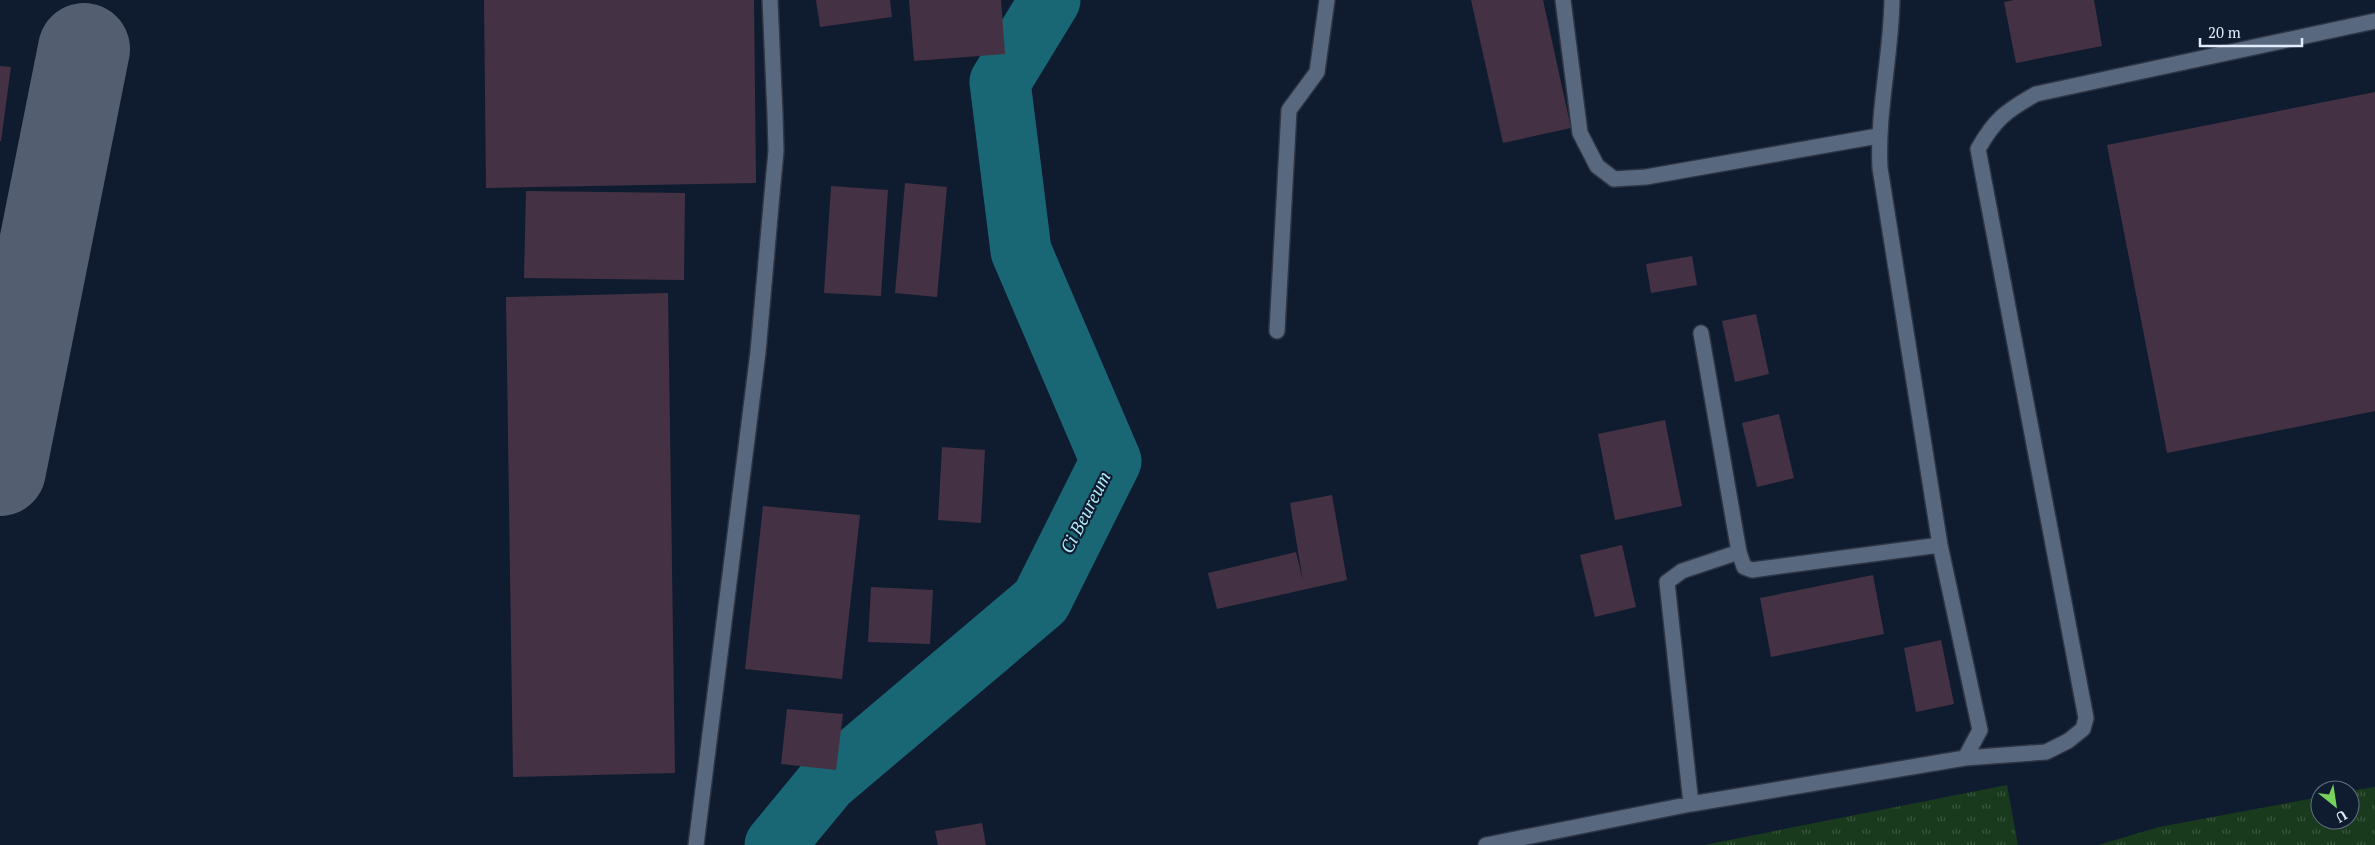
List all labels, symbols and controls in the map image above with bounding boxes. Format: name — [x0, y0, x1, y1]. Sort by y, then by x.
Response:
scale bar — [2200, 15, 2302, 47]
text: 20 m — [2208, 22, 2241, 42]
water label: Ci Beureum — [1054, 467, 1116, 557]
north arrow — [2310, 780, 2360, 830]
text: U — [2333, 806, 2351, 827]

